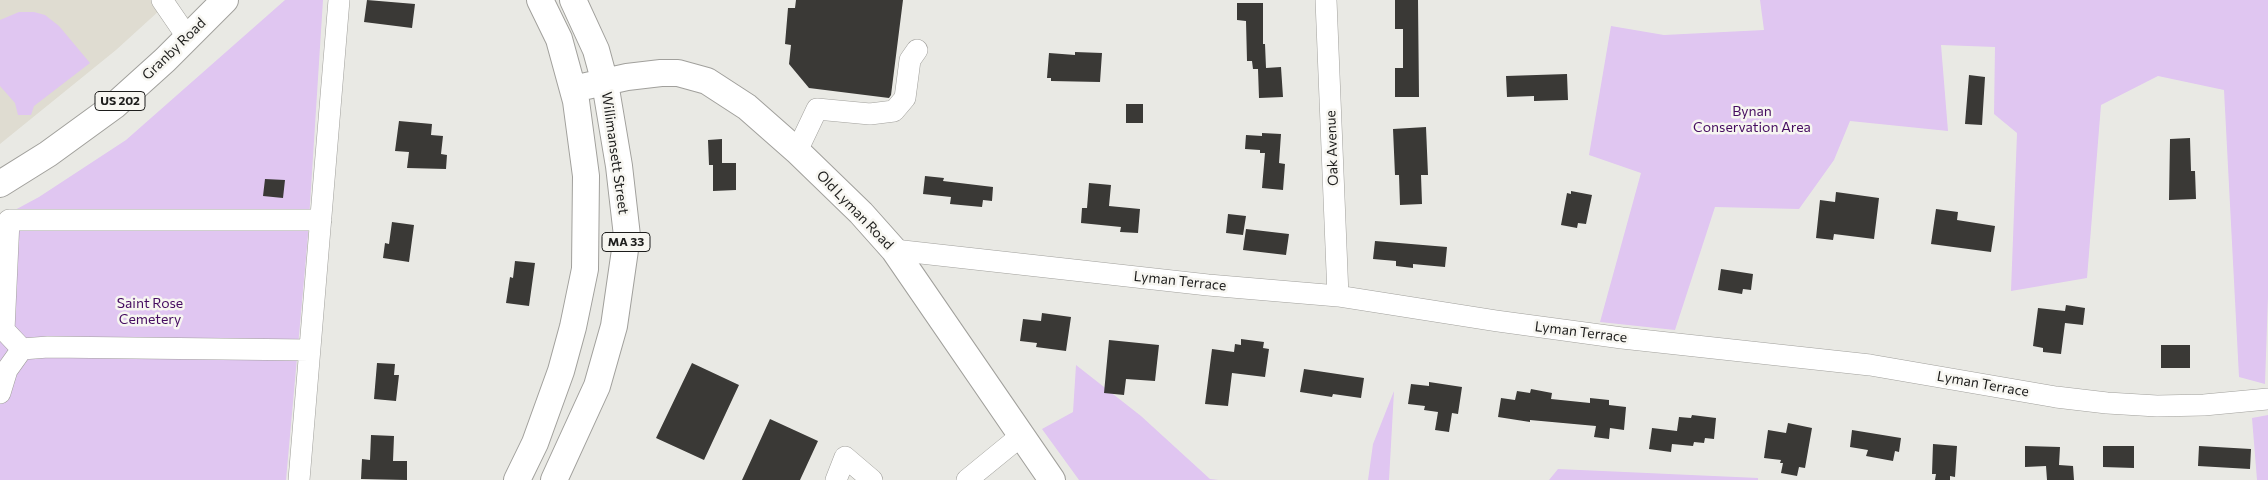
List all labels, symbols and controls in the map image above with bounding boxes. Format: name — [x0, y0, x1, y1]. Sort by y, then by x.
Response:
street label: Granby Road — [139, 15, 209, 83]
street label: Willimansett Street — [598, 91, 632, 215]
road number: US 202 — [95, 92, 145, 110]
park label: Bynan Conservation Area — [1693, 103, 1811, 136]
street label: Oak Avenue — [1322, 110, 1342, 186]
street label: Old Lyman Road — [813, 167, 897, 253]
road number: MA 33 — [602, 232, 650, 252]
street label: Lyman Terrace — [1133, 268, 1227, 294]
park label: Saint Rose Cemetery — [117, 295, 183, 328]
street label: Lyman Terrace — [1534, 318, 1628, 346]
street label: Lyman Terrace — [1936, 368, 2030, 400]

